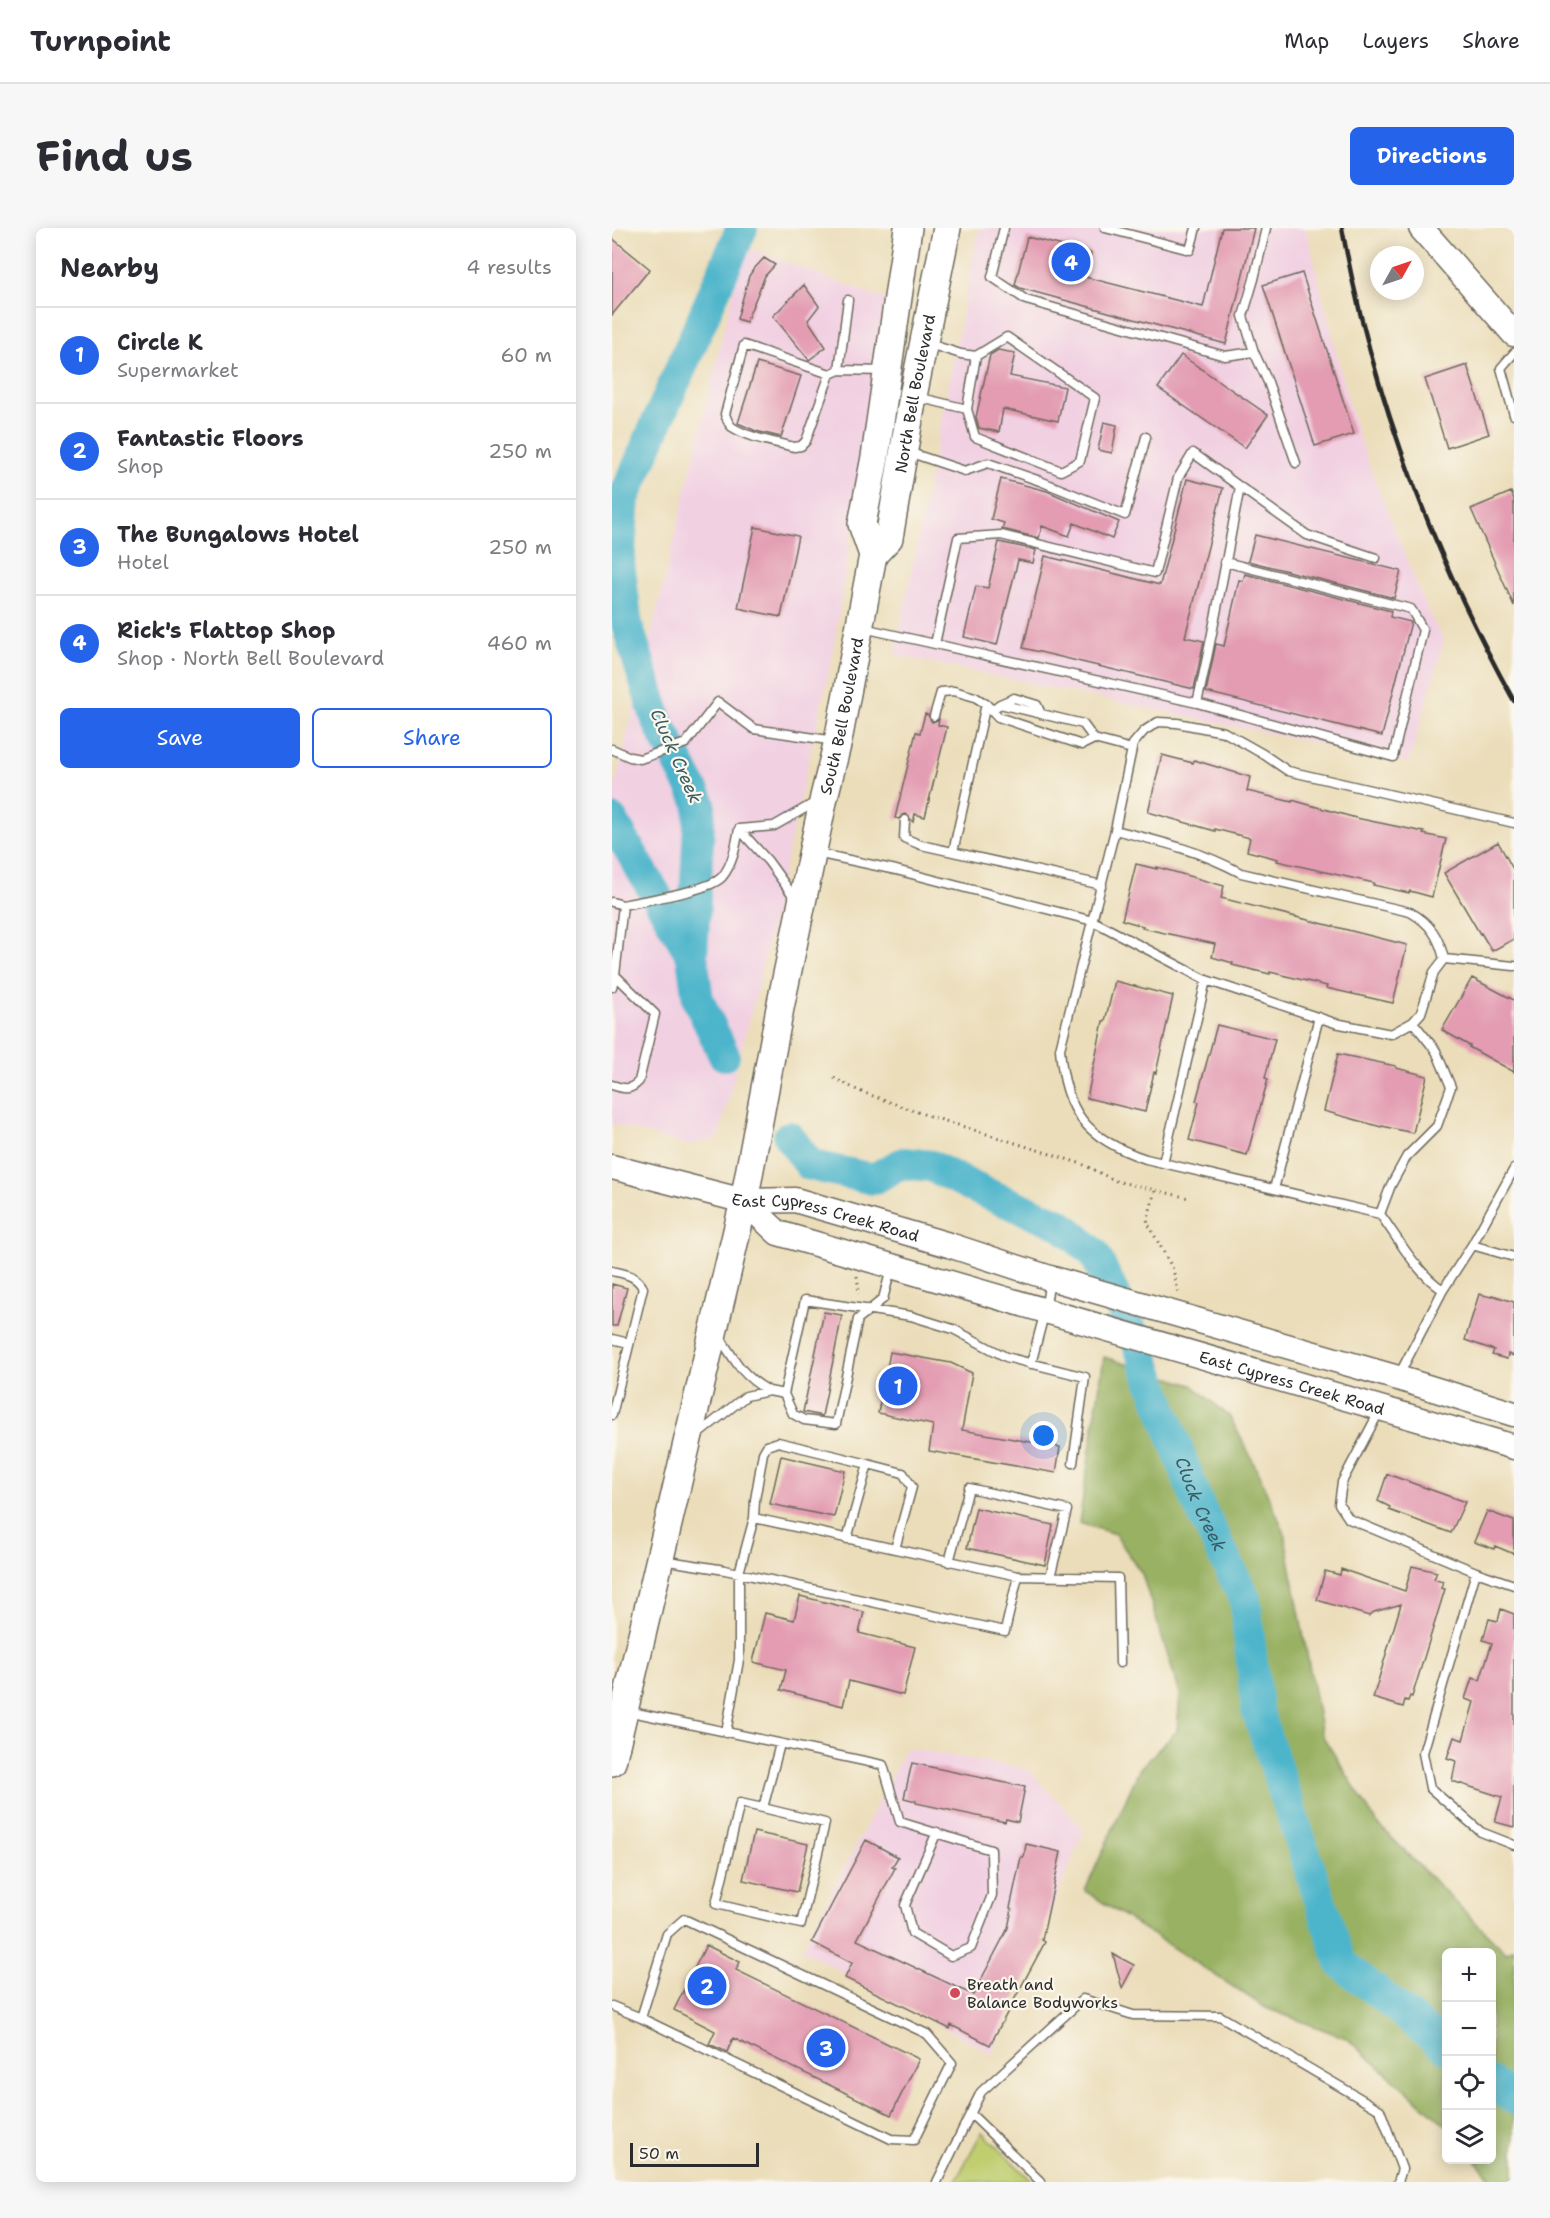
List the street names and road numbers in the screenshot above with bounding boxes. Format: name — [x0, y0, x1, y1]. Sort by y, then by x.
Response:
street label: North Bell Boulevard — [890, 312, 940, 475]
street label: South Bell Boulevard — [815, 636, 868, 797]
street label: East Cypress Creek Road — [729, 1188, 921, 1247]
street label: East Cypress Creek Road — [1197, 1346, 1387, 1420]

